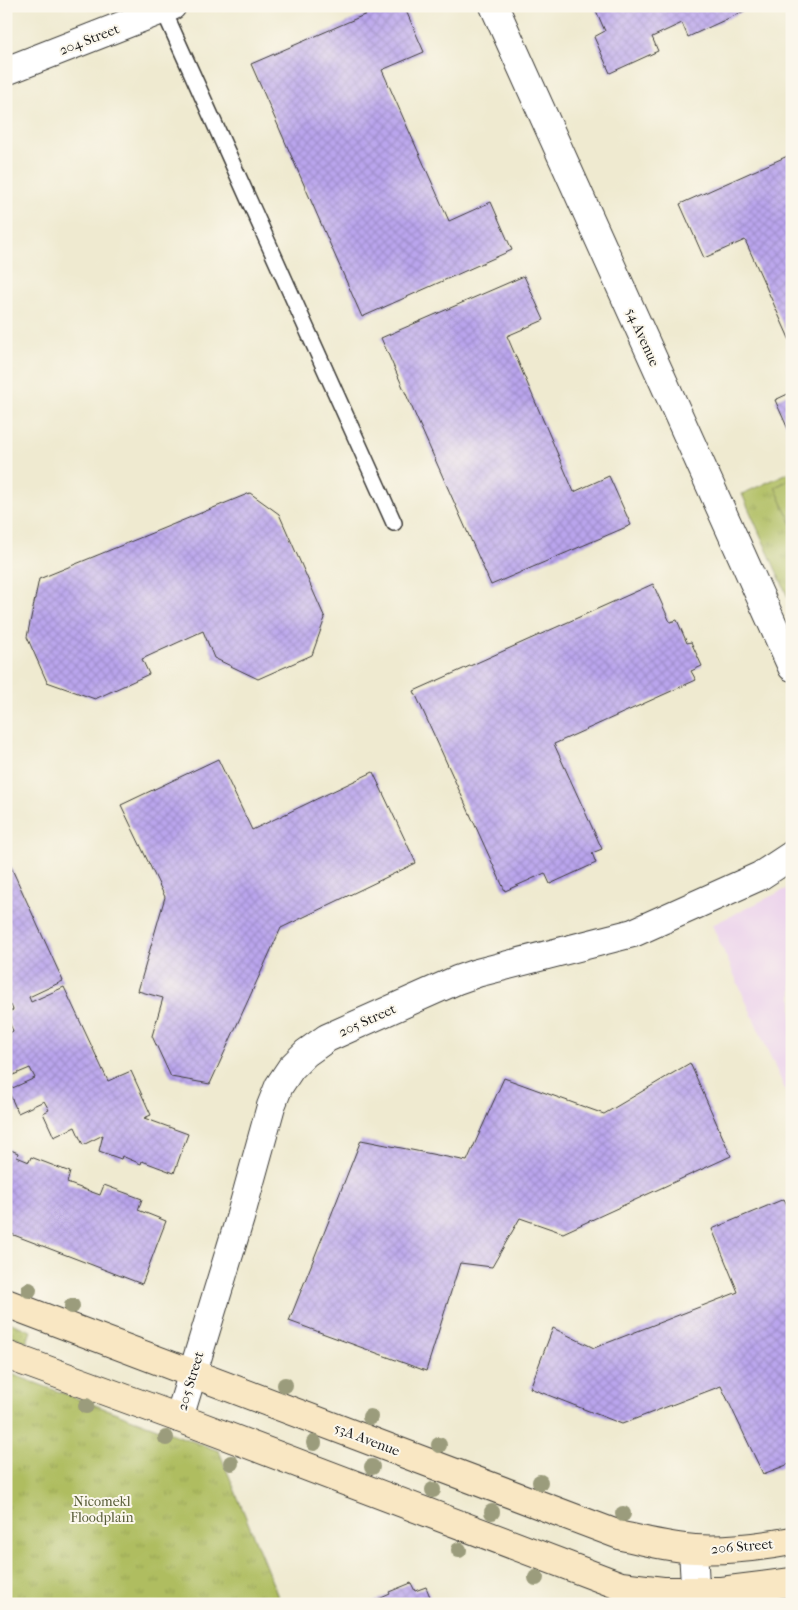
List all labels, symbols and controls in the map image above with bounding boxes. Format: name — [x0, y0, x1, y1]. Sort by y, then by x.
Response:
street label: 204 Street — [57, 20, 122, 59]
street label: 54 Avenue — [622, 305, 663, 369]
street label: 205 Street — [336, 1000, 398, 1041]
street label: 205 Street — [173, 1350, 208, 1413]
street label: 53A Avenue — [332, 1419, 402, 1460]
park label: Nicomekl Floodplain — [70, 1493, 134, 1526]
street label: 206 Street — [710, 1535, 774, 1558]

